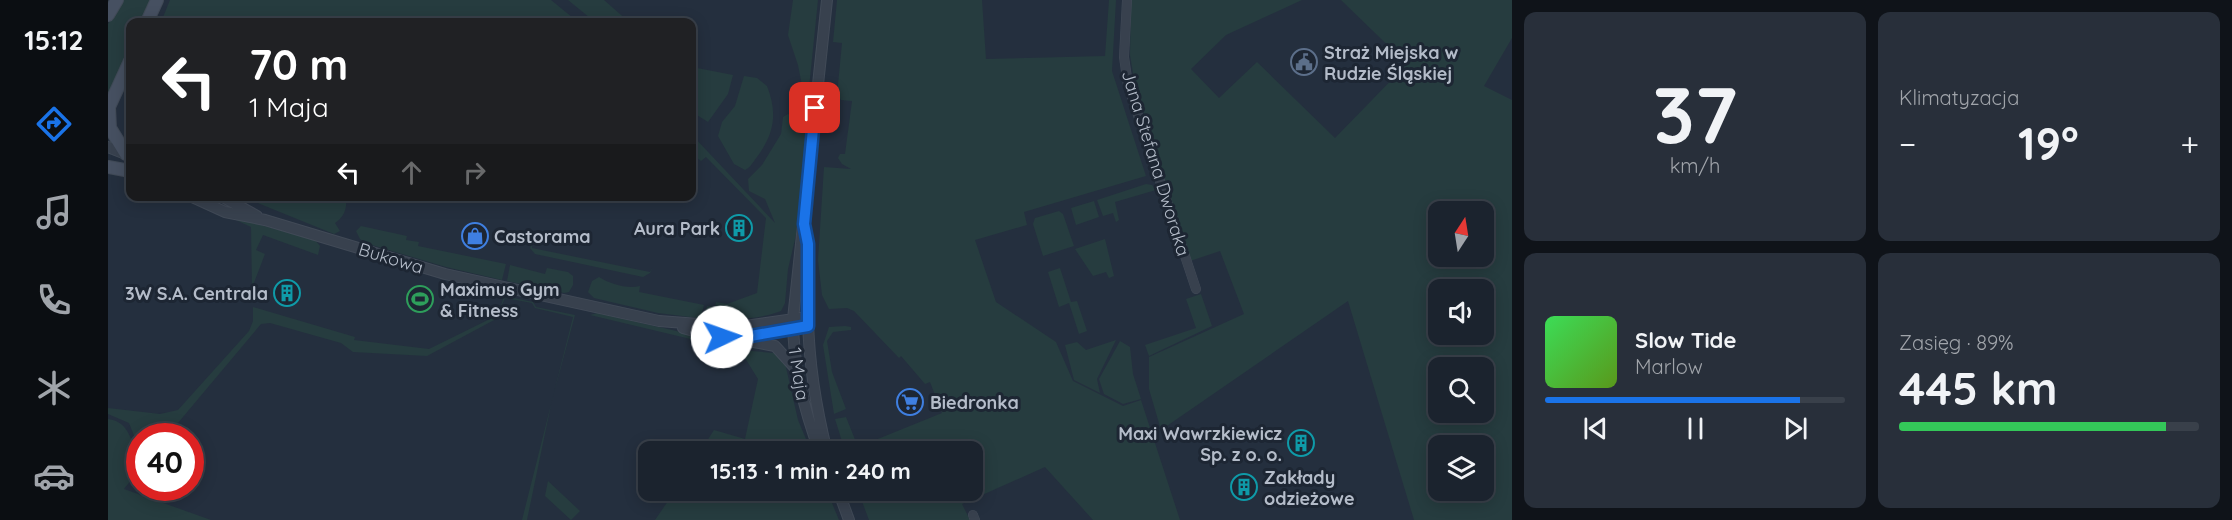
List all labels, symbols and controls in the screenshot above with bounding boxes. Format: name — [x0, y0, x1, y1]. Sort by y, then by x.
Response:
text: 15:12 — [24, 23, 84, 57]
text: 70 m — [249, 38, 348, 91]
place label: Straż Miejska w Rudzie Śląskiej — [1324, 41, 1459, 85]
icon: left — [150, 42, 228, 120]
public building icon: Straż Miejska w Rudzie Śląskiej — [1289, 47, 1319, 77]
text: 37 — [1653, 65, 1737, 163]
street label: Jana Stefana Dworaka — [1117, 67, 1195, 259]
pin — [789, 82, 840, 133]
text: Klimatyzacja — [1899, 85, 2019, 110]
text: 1 Maja — [249, 90, 329, 124]
icon: arrive — [798, 91, 831, 124]
icon: directions — [33, 103, 75, 145]
text: 19° — [2018, 115, 2079, 171]
text: − — [1899, 123, 1916, 164]
text: + — [2180, 123, 2199, 164]
text: km/h — [1670, 153, 1720, 178]
icon: left — [332, 156, 365, 189]
icon: ahead — [395, 156, 428, 189]
icon: right — [458, 156, 491, 189]
icon: music — [33, 191, 75, 233]
north arrow — [1428, 201, 1494, 267]
map controls — [1428, 201, 1494, 501]
building icon: Aura Park — [724, 213, 754, 243]
place label: Aura Park — [634, 217, 720, 240]
shop icon: Castorama — [460, 221, 490, 251]
place label: Castorama — [494, 225, 591, 248]
street label: Bukowa — [356, 237, 426, 279]
building icon: 3W S.A. Centrala — [272, 278, 302, 308]
place label: Maximus Gym & Fitness — [440, 278, 560, 322]
icon: phone — [33, 279, 75, 321]
button: sound — [1428, 279, 1494, 345]
place label: 3W S.A. Centrala — [125, 282, 268, 305]
sports icon: Maximus Gym & Fitness — [405, 284, 435, 314]
position arrow — [690, 305, 754, 369]
text: Slow Tide — [1635, 326, 1736, 354]
text: Zasięg · 89% — [1899, 330, 2014, 355]
street label: 1 Maja — [783, 346, 815, 402]
text: Marlow — [1635, 354, 1703, 379]
button: search — [1428, 357, 1494, 423]
text: 445 km — [1899, 360, 2058, 416]
icon: climate — [33, 367, 75, 409]
supermarket icon: Biedronka — [895, 387, 925, 417]
place label: Biedronka — [930, 391, 1019, 414]
icon: previous — [1579, 412, 1612, 445]
icon: pause — [1679, 412, 1712, 445]
icon: next — [1779, 412, 1812, 445]
place label: Maxi Wawrzkiewicz Sp. z o. o. — [1118, 422, 1282, 466]
speed limit sign: 40 — [126, 423, 204, 501]
building icon: Maxi Wawrzkiewicz Sp. z o. o. — [1286, 428, 1316, 458]
button: layers — [1428, 435, 1494, 501]
icon: car — [33, 455, 75, 497]
text: 15:13 · 1 min · 240 m — [710, 457, 911, 485]
place label: Zakłady odzieżowe — [1264, 466, 1355, 510]
building icon: Zakłady odzieżowe — [1229, 472, 1259, 502]

